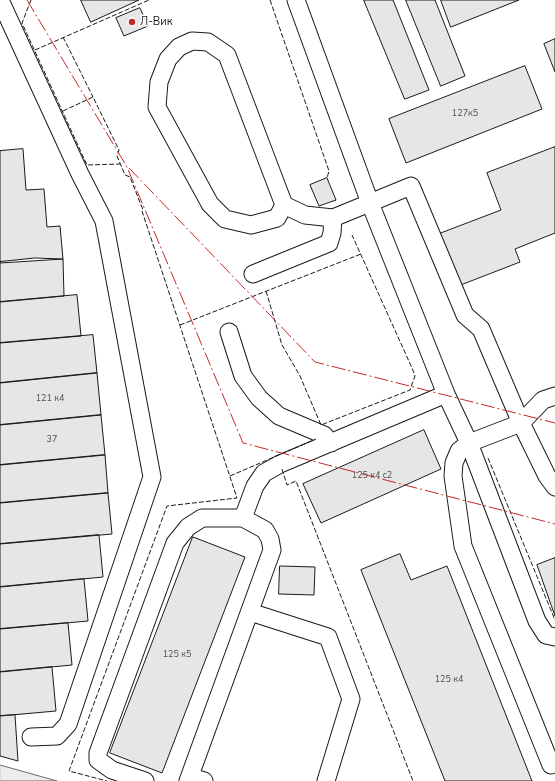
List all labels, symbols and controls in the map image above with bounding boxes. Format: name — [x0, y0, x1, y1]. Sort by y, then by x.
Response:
place label: Л-Вик — [140, 15, 172, 29]
marker: Л-Вик — [127, 17, 137, 27]
house number: 127к5 — [452, 109, 478, 119]
house number: 121 к4 — [36, 394, 64, 404]
house number: 37 — [47, 435, 57, 445]
house number: 125 к4 c2 — [352, 471, 392, 481]
house number: 125 к5 — [163, 650, 191, 660]
house number: 125 к4 — [435, 675, 463, 685]

